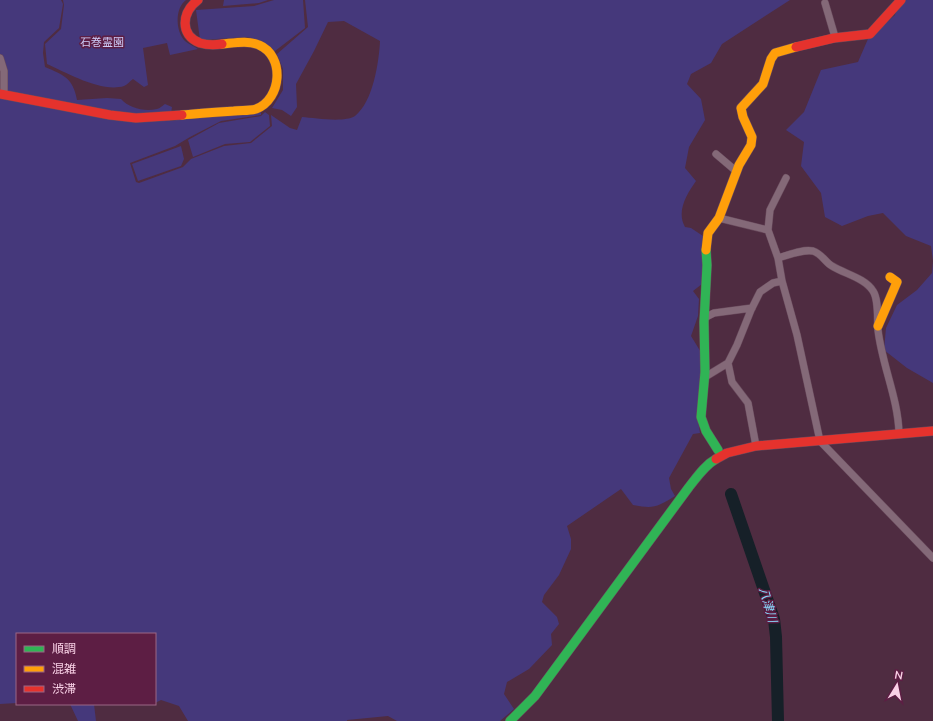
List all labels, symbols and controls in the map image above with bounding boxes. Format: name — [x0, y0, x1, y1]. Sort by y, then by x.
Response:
park label: 石巻霊園 — [80, 35, 124, 49]
water label: 八津川 — [756, 585, 781, 626]
legend — [16, 633, 156, 705]
text: 順調 — [52, 641, 76, 656]
text: 混雑 — [52, 661, 76, 676]
north arrow — [877, 665, 917, 705]
text: N — [893, 668, 904, 683]
text: 渋滞 — [52, 681, 76, 696]

